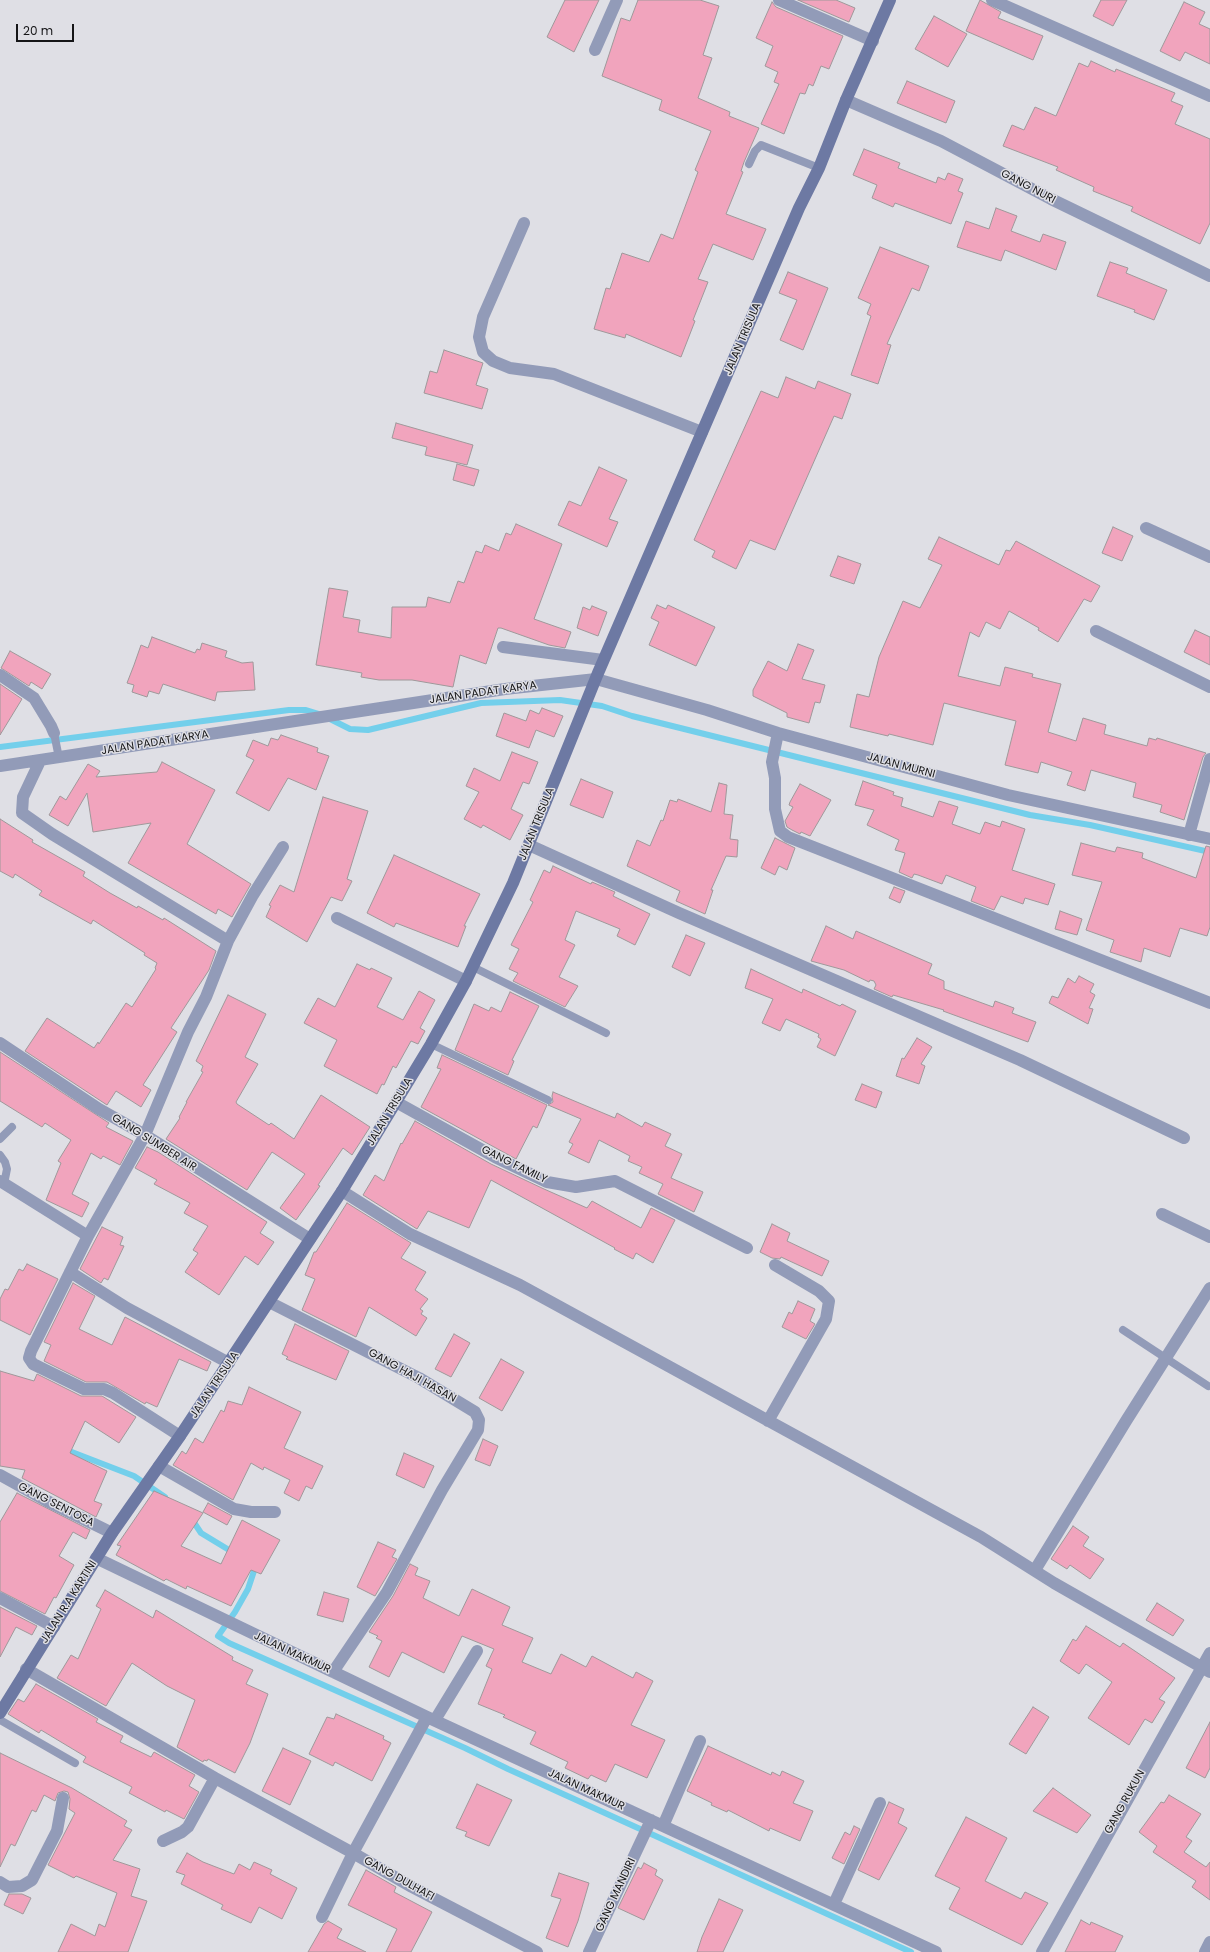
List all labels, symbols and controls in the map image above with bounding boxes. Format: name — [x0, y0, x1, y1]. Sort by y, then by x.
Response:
scale bar — [18, 16, 76, 42]
text: 20 m — [23, 22, 53, 39]
street label: GANG NURI — [999, 167, 1057, 207]
street label: JALAN TRISULA — [722, 301, 764, 377]
street label: JALAN PADAT KARYA — [428, 679, 538, 707]
street label: JALAN PADAT KARYA — [100, 728, 210, 758]
street label: JALAN MURNI — [865, 751, 937, 781]
street label: JALAN TRISULA — [516, 786, 558, 862]
street label: JALAN TRISULA — [364, 1075, 416, 1149]
street label: GANG SUMBER AIR — [109, 1112, 199, 1174]
street label: GANG FAMILY — [479, 1143, 549, 1187]
street label: GANG HAJI HASAN — [366, 1346, 458, 1406]
street label: JALAN TRISULA — [188, 1349, 242, 1421]
street label: GANG SENTOSA — [16, 1480, 96, 1530]
street label: JALAN R.A KARTINI — [38, 1558, 100, 1646]
street label: JALAN MAKMUR — [252, 1629, 332, 1677]
street label: JALAN MAKMUR — [546, 1766, 626, 1814]
street label: GANG RUKUN — [1102, 1768, 1148, 1836]
street label: GANG DULHAFI — [362, 1854, 436, 1904]
street label: GANG MANDIRI — [593, 1856, 639, 1934]

